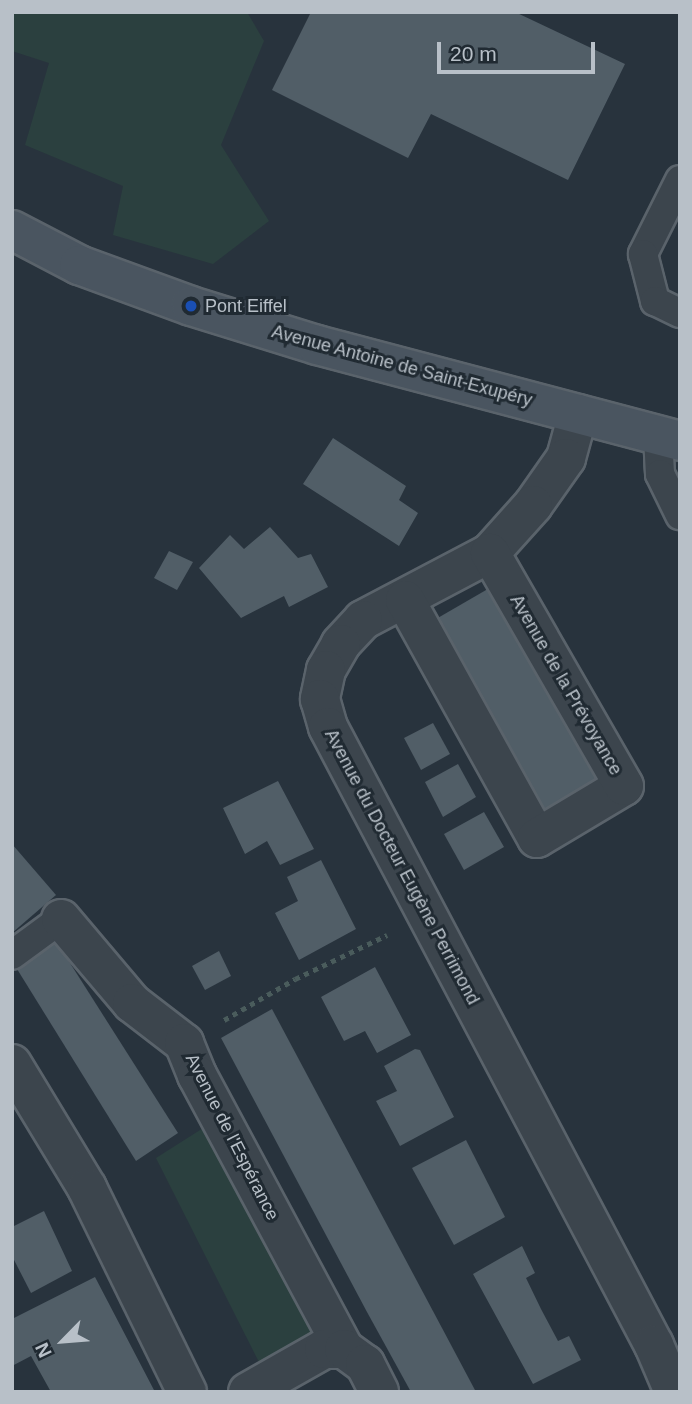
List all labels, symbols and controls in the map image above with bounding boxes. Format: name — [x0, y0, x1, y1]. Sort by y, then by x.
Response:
scale bar — [440, 28, 598, 72]
text: 20 m — [450, 42, 497, 65]
place label: Pont Eiffel — [205, 295, 287, 317]
marker: Pont Eiffel — [183, 298, 199, 314]
street label: Avenue Antoine de Saint-Exupéry — [269, 321, 535, 411]
street label: Avenue de la Prévoyance — [505, 591, 627, 779]
street label: Avenue du Docteur Eugène Perrimond — [320, 726, 484, 1008]
street label: Avenue de l'Espérance — [181, 1050, 283, 1224]
north arrow — [28, 1306, 98, 1376]
text: N — [31, 1339, 56, 1361]

